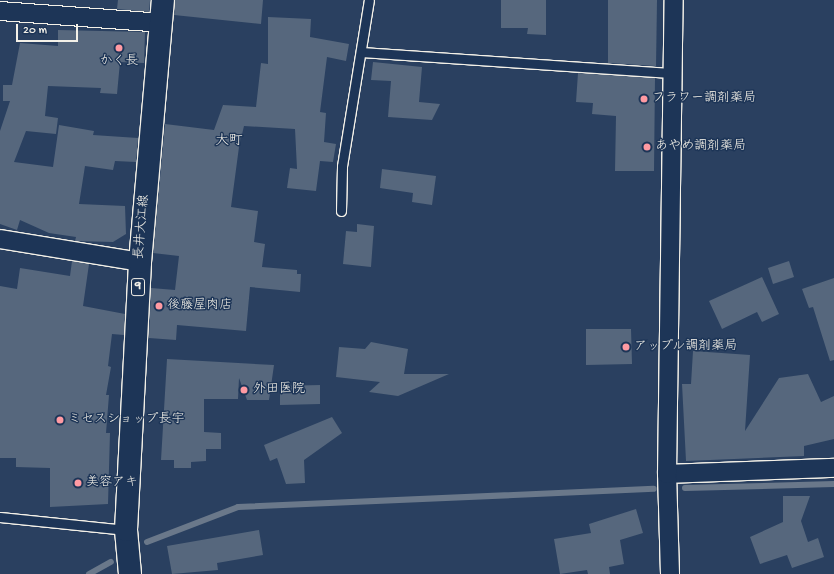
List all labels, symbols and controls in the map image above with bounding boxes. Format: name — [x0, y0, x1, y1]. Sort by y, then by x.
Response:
scale bar — [18, 16, 80, 42]
text: 20 m — [23, 24, 47, 38]
marker: かく長 — [114, 43, 124, 53]
place label: かく長 — [100, 54, 138, 70]
place label: フラワー調剤薬局 — [652, 91, 756, 107]
marker: フラワー調剤薬局 — [639, 94, 649, 104]
district label: 大町 — [215, 134, 243, 150]
place label: あやめ調剤薬局 — [655, 139, 746, 155]
marker: あやめ調剤薬局 — [642, 142, 652, 152]
street label: 長井大江線 — [132, 194, 154, 260]
road number: 9 — [130, 277, 146, 297]
place label: 後藤屋肉店 — [167, 298, 232, 314]
marker: 後藤屋肉店 — [154, 301, 164, 311]
place label: アップル調剤薬局 — [634, 339, 738, 355]
marker: アップル調剤薬局 — [621, 342, 631, 352]
place label: 外田医院 — [253, 382, 305, 398]
marker: 外田医院 — [238, 384, 250, 396]
place label: ミセスショップ長宇 — [68, 412, 185, 428]
marker: ミセスショップ長宇 — [55, 415, 65, 425]
place label: 美容アキ — [86, 475, 138, 491]
marker: 美容アキ — [73, 478, 83, 488]

